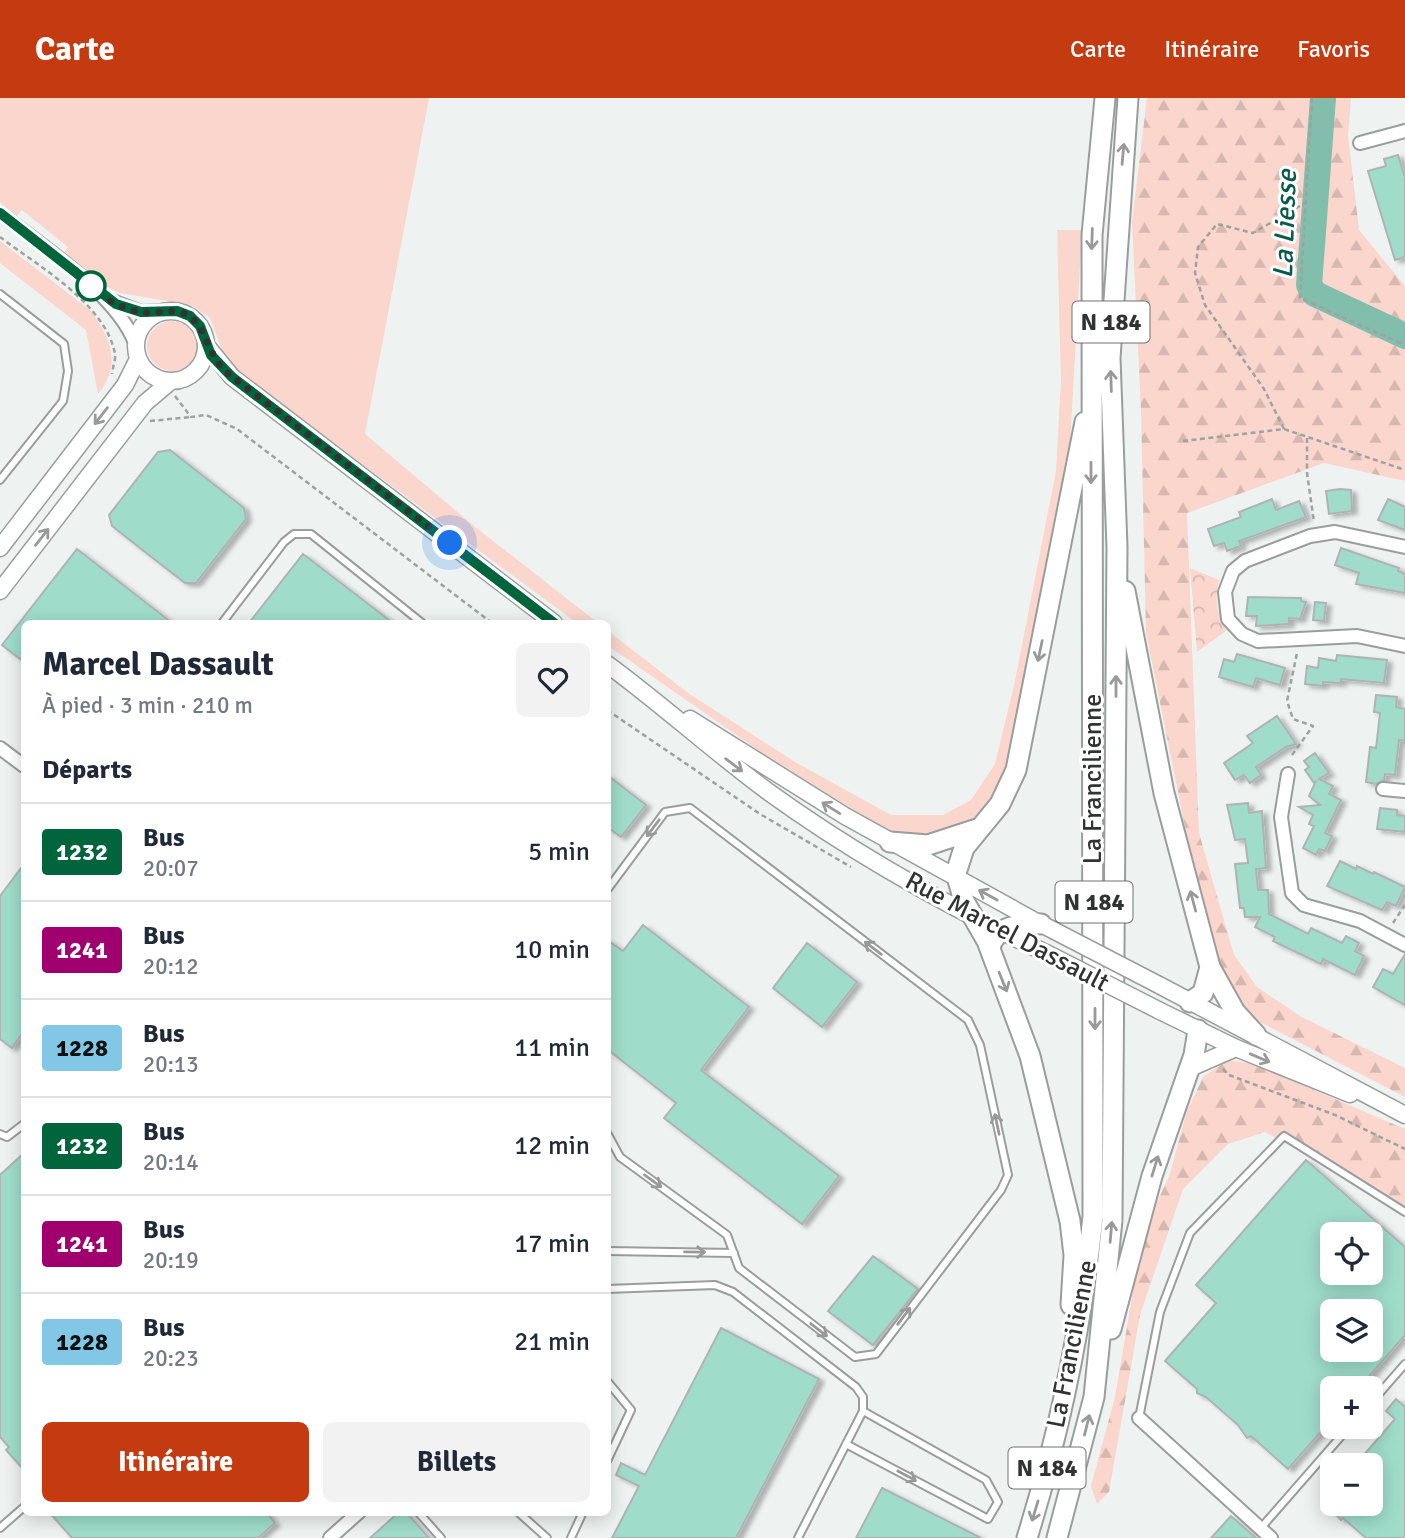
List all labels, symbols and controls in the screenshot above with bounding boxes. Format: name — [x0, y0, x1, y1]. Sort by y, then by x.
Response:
text: Carte — [35, 29, 115, 70]
text: Carte — [1070, 34, 1126, 64]
text: Itinéraire — [1164, 34, 1259, 64]
text: Favoris — [1297, 34, 1370, 64]
one-way arrow — [1117, 143, 1130, 166]
water label: La Liesse — [1266, 167, 1304, 279]
one-way arrow — [1086, 227, 1099, 250]
unlabelled marker — [76, 271, 106, 301]
road number: N 184 — [1072, 302, 1150, 342]
one-way arrow — [1104, 370, 1117, 393]
one-way arrow — [93, 407, 108, 425]
one-way arrow — [1084, 462, 1098, 485]
your location — [432, 525, 467, 560]
one-way arrow — [34, 528, 49, 546]
one-way arrow — [1032, 639, 1046, 662]
button: heart — [516, 643, 590, 717]
text: Marcel Dassault — [42, 644, 274, 685]
one-way arrow — [1109, 675, 1123, 698]
text: À pied · 3 min · 210 m — [42, 691, 253, 720]
street label: La Francilienne — [1077, 694, 1109, 864]
text: Départs — [42, 754, 132, 786]
one-way arrow — [724, 757, 743, 772]
one-way arrow — [822, 800, 842, 814]
one-way arrow — [646, 818, 660, 837]
text: Bus — [143, 822, 185, 854]
text: 5 min — [528, 836, 590, 868]
text: 1232 — [56, 837, 108, 867]
text: 20:07 — [143, 854, 199, 883]
street label: Rue Marcel Dassault — [900, 865, 1114, 999]
road number: N 184 — [1056, 882, 1132, 922]
one-way arrow — [978, 888, 998, 902]
one-way arrow — [1186, 890, 1199, 913]
text: Bus — [143, 920, 185, 952]
text: 10 min — [514, 934, 590, 966]
text: 1241 — [56, 935, 108, 965]
one-way arrow — [864, 941, 883, 956]
text: 20:12 — [143, 952, 199, 981]
one-way arrow — [998, 970, 1011, 992]
one-way arrow — [1088, 1008, 1102, 1031]
text: Bus — [143, 1018, 185, 1050]
text: 11 min — [514, 1032, 590, 1064]
text: 1228 — [56, 1033, 108, 1063]
text: 20:13 — [143, 1050, 199, 1079]
one-way arrow — [1249, 1053, 1270, 1066]
one-way arrow — [989, 1113, 1003, 1136]
text: Bus — [143, 1116, 185, 1148]
text: 12 min — [514, 1130, 590, 1162]
text: 1232 — [56, 1131, 108, 1161]
text: 20:14 — [143, 1148, 199, 1177]
one-way arrow — [1150, 1155, 1163, 1177]
one-way arrow — [643, 1174, 662, 1188]
text: Bus — [143, 1214, 185, 1246]
one-way arrow — [1105, 1221, 1118, 1244]
map controls — [1320, 1222, 1383, 1516]
button: locate — [1320, 1222, 1383, 1285]
text: 17 min — [514, 1228, 590, 1260]
text: 1241 — [56, 1229, 108, 1259]
one-way arrow — [683, 1245, 706, 1259]
text: 20:19 — [143, 1246, 199, 1275]
street label: La Francilienne — [1040, 1257, 1104, 1431]
button: layers — [1320, 1299, 1383, 1362]
one-way arrow — [897, 1308, 912, 1326]
text: Bus — [143, 1312, 185, 1344]
one-way arrow — [809, 1322, 827, 1337]
text: 21 min — [514, 1326, 590, 1358]
text: 1228 — [56, 1327, 108, 1357]
text: 20:23 — [143, 1344, 199, 1373]
button: + — [1320, 1376, 1383, 1439]
one-way arrow — [1081, 1414, 1094, 1437]
button: Itinéraire — [42, 1422, 309, 1502]
button: Billets — [323, 1422, 590, 1502]
road number: N 184 — [1009, 1448, 1086, 1488]
button: − — [1320, 1453, 1383, 1516]
one-way arrow — [896, 1469, 916, 1483]
one-way arrow — [1028, 1499, 1041, 1521]

